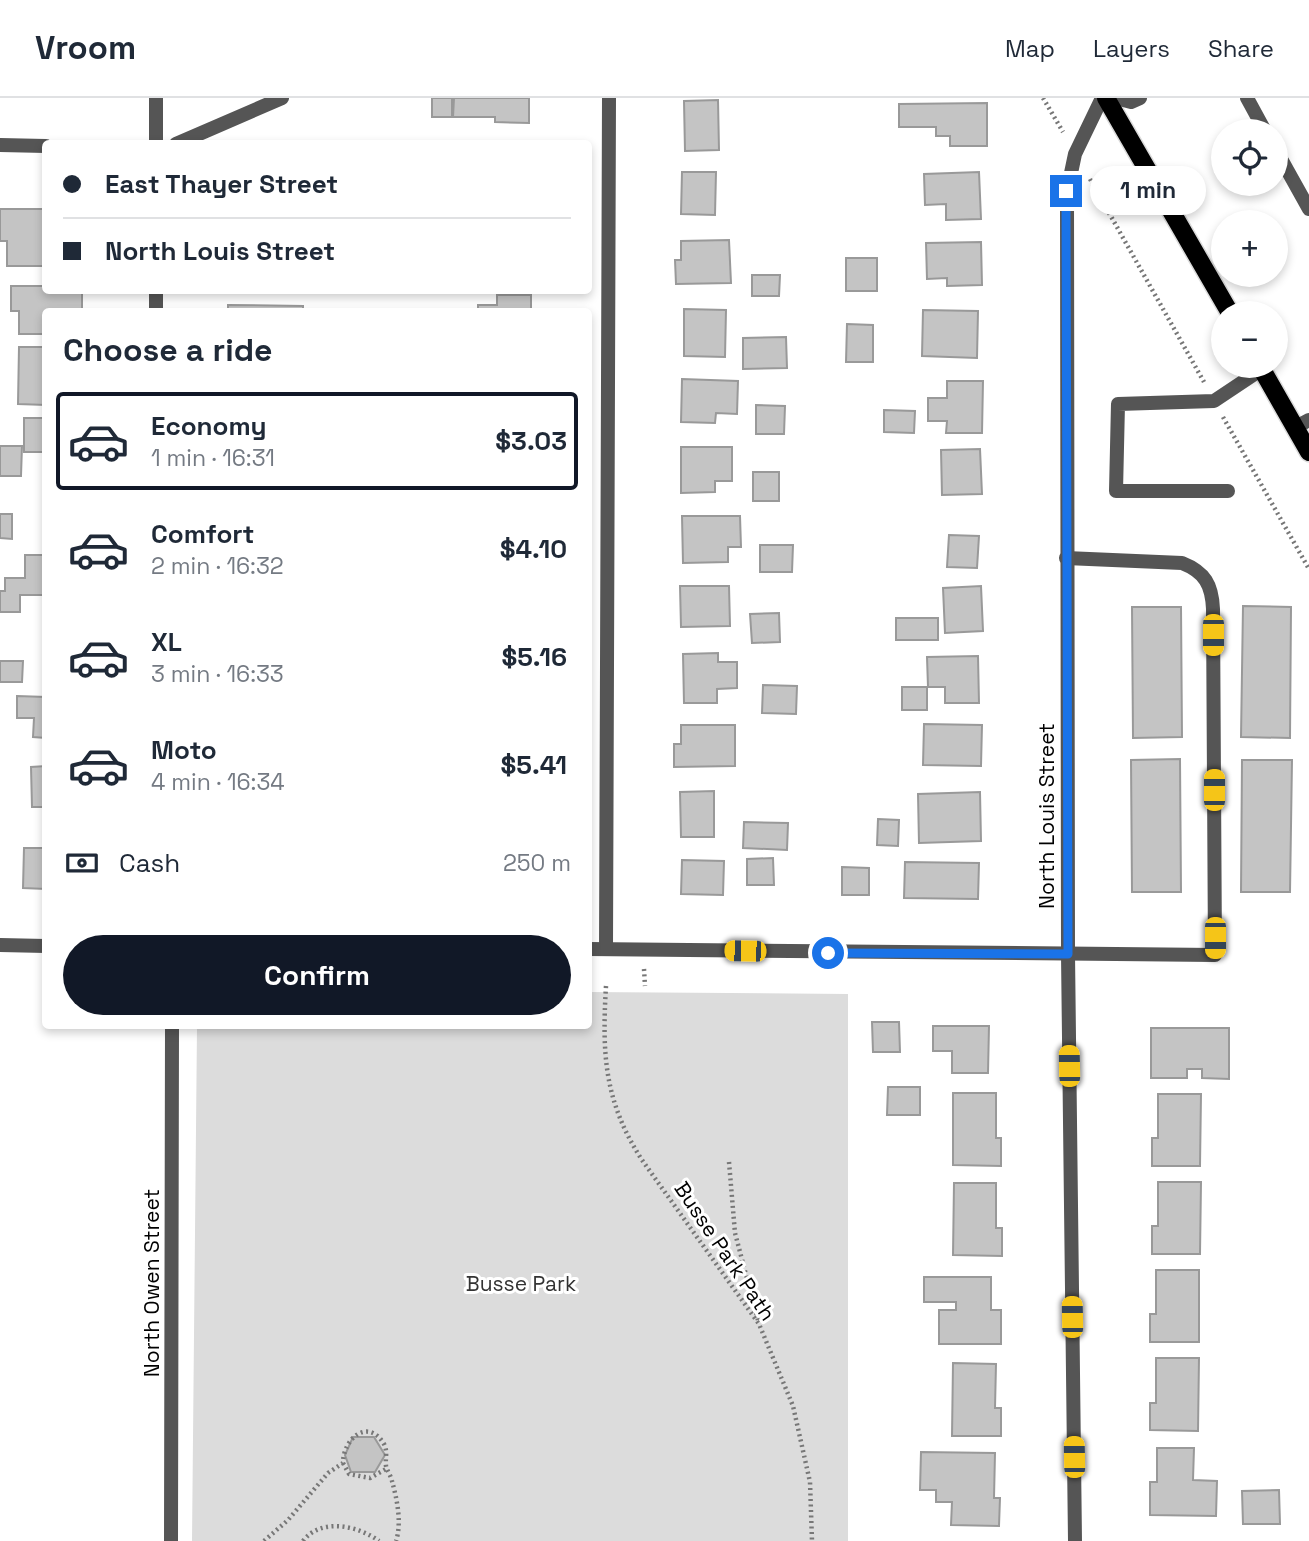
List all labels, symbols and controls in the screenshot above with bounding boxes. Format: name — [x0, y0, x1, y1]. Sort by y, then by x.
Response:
text: Vroom — [35, 27, 136, 69]
text: Map — [1005, 33, 1055, 64]
text: Layers — [1093, 33, 1170, 64]
text: Share — [1208, 33, 1274, 64]
map controls — [1211, 119, 1288, 378]
button: locate — [1211, 119, 1288, 196]
callout: 1 min — [1090, 166, 1206, 216]
text: East Thayer Street — [105, 167, 338, 201]
route end — [1050, 175, 1082, 207]
text: 1 min — [1120, 175, 1176, 205]
button: + — [1211, 210, 1288, 287]
text: North Louis Street — [105, 234, 335, 268]
button: − — [1211, 301, 1288, 378]
text: Choose a ride — [63, 330, 273, 370]
text: Economy — [151, 409, 267, 443]
icon: car — [67, 410, 130, 473]
text: $3.03 — [495, 424, 567, 458]
text: 1 min · 16:31 — [151, 443, 275, 473]
text: Comfort — [151, 517, 254, 551]
icon: car — [67, 518, 130, 581]
text: $4.10 — [500, 532, 567, 566]
text: 2 min · 16:32 — [151, 551, 284, 581]
car — [1203, 614, 1224, 656]
text: XL — [151, 625, 182, 659]
icon: car — [67, 626, 130, 689]
text: $5.16 — [501, 640, 567, 674]
text: 3 min · 16:33 — [151, 659, 284, 689]
street label: North Louis Street — [1033, 723, 1060, 909]
text: Moto — [151, 733, 217, 767]
icon: car — [67, 734, 130, 797]
text: $5.41 — [501, 748, 567, 782]
text: 4 min · 16:34 — [151, 767, 285, 797]
car — [1204, 769, 1225, 811]
icon: cash — [63, 844, 101, 882]
text: Cash — [119, 846, 180, 880]
text: 250 m — [503, 848, 571, 878]
car — [1205, 917, 1226, 959]
button: Confirm — [63, 935, 571, 1015]
route start — [812, 937, 844, 969]
car — [724, 940, 767, 962]
car — [1059, 1045, 1080, 1087]
street label: Busse Park Path — [668, 1176, 782, 1326]
street label: North Owen Street — [138, 1189, 165, 1377]
park label: Busse Park — [466, 1270, 576, 1297]
car — [1062, 1296, 1083, 1338]
car — [1064, 1436, 1085, 1478]

